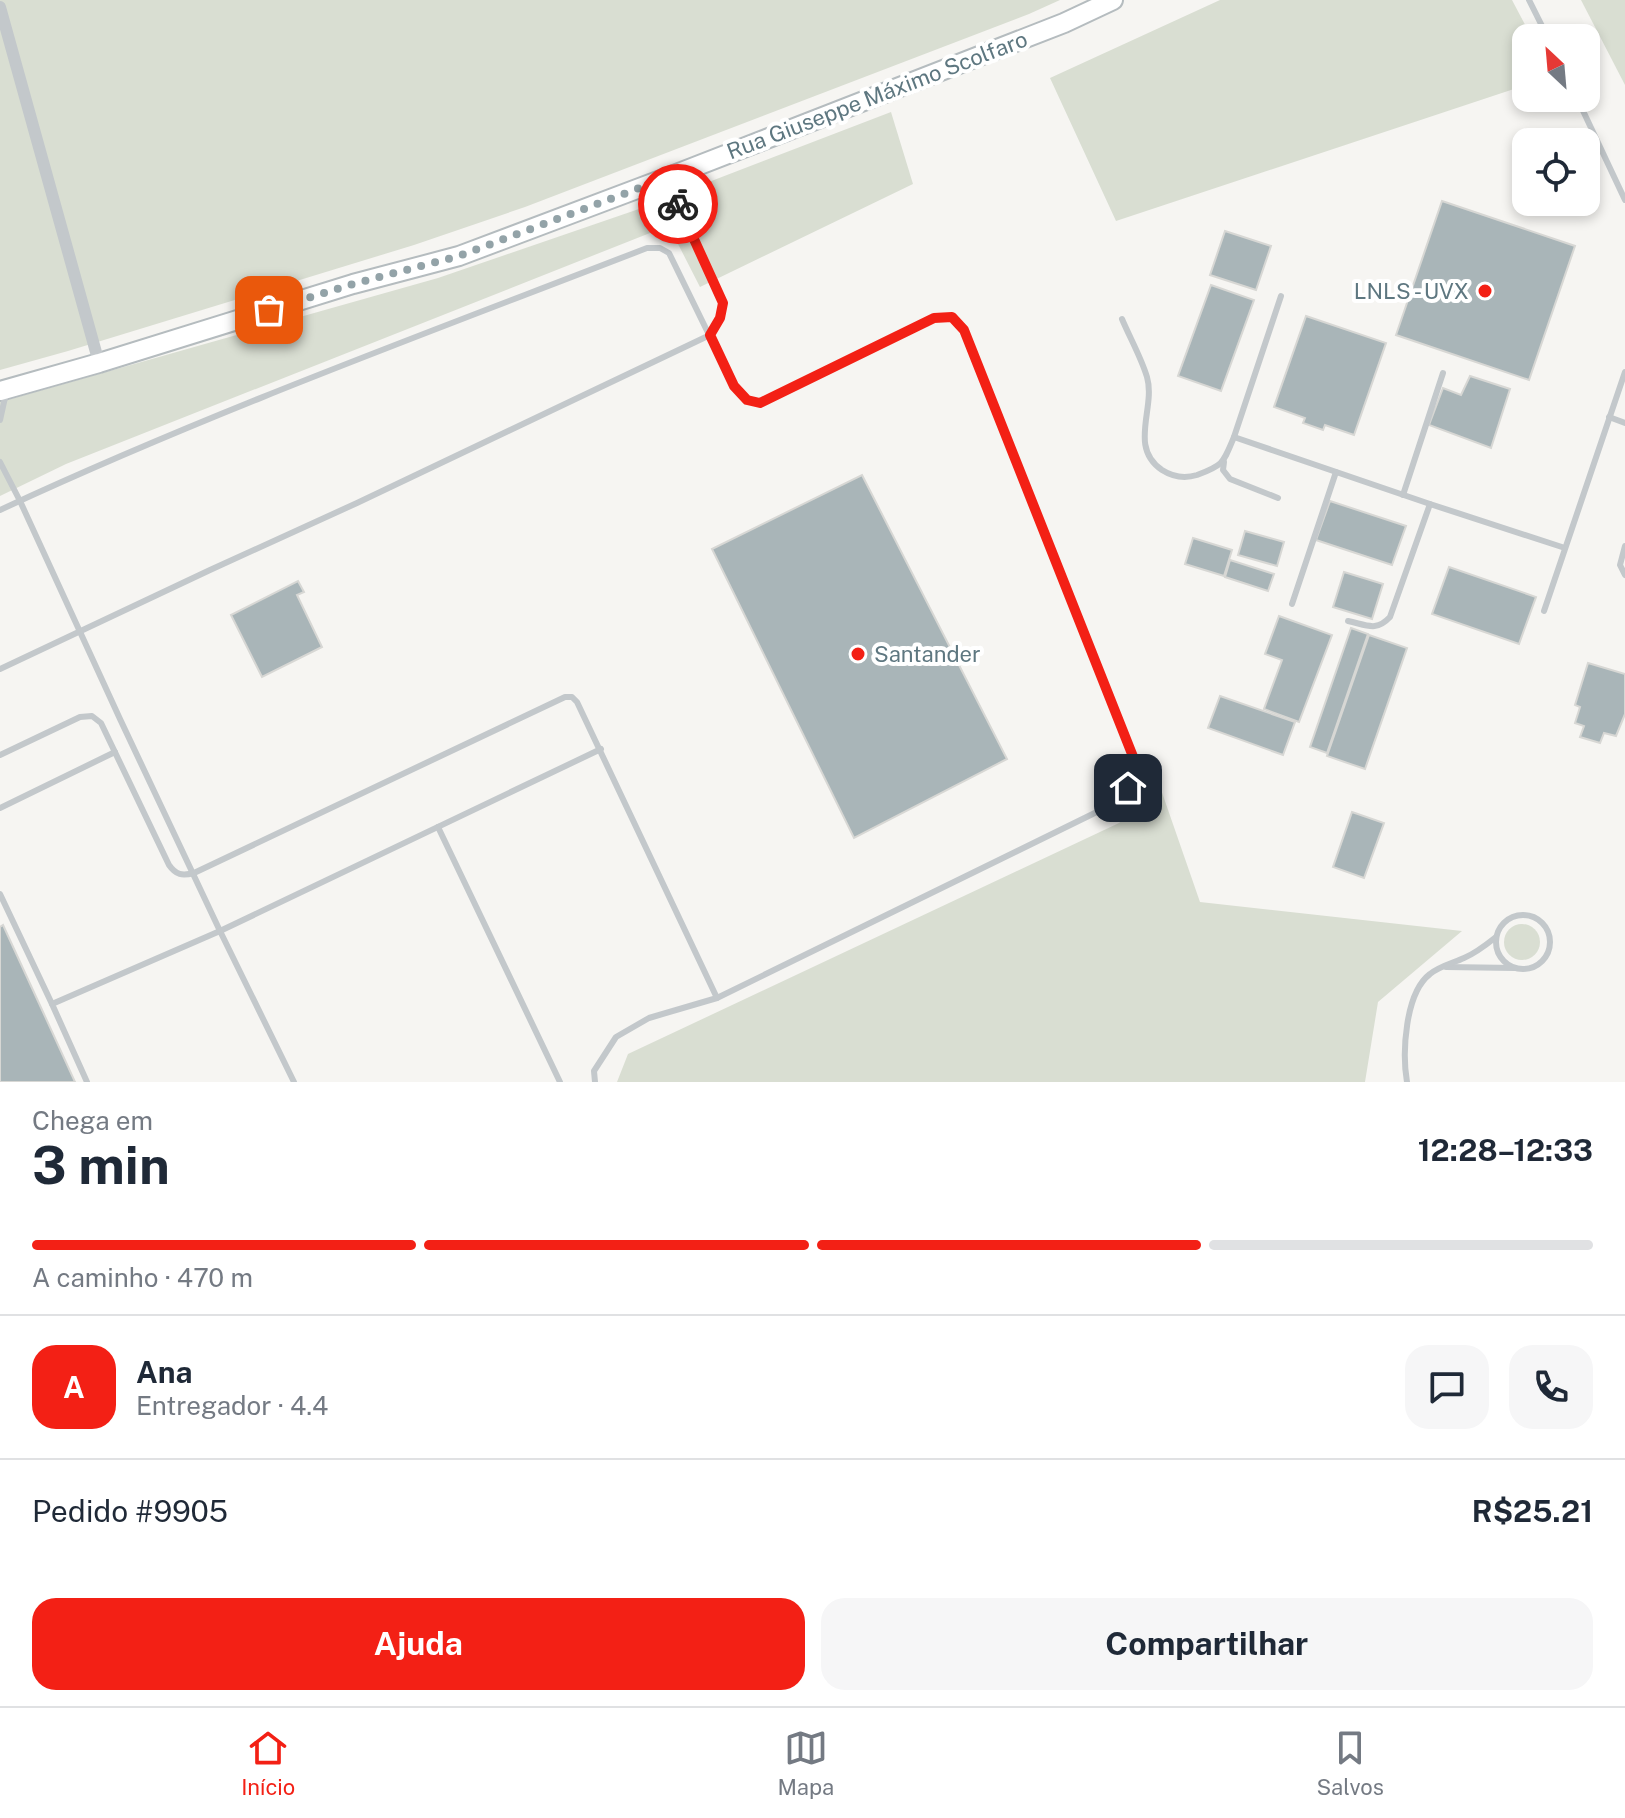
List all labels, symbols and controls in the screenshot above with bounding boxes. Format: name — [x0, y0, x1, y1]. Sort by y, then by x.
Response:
north arrow — [1512, 24, 1600, 112]
map controls — [1512, 24, 1600, 216]
street label: Rua Giuseppe Máximo Scolfaro — [723, 26, 1031, 164]
button: locate — [1512, 128, 1600, 216]
courier — [638, 164, 718, 244]
icon: bike — [656, 182, 700, 226]
pin — [235, 276, 303, 344]
place label: LNLS - UVX — [1354, 278, 1469, 304]
marker: LNLS - UVX — [1476, 282, 1494, 300]
icon: bag — [247, 288, 291, 332]
place label: Santander — [874, 641, 981, 667]
marker: Santander — [849, 645, 867, 663]
pin — [1094, 754, 1162, 822]
icon: home — [1106, 766, 1150, 810]
text: Chega em — [32, 1105, 153, 1136]
text: 12:28–12:33 — [1418, 1132, 1593, 1168]
text: 3 min — [32, 1135, 170, 1196]
text: A caminho · 470 m — [32, 1262, 253, 1293]
button: chat — [1405, 1345, 1489, 1429]
button: phone — [1509, 1345, 1593, 1429]
text: Ana — [136, 1354, 192, 1390]
text: A — [63, 1369, 85, 1405]
text: Entregador · 4.4 — [136, 1390, 328, 1421]
text: Pedido #9905 — [32, 1493, 228, 1529]
text: R$25.21 — [1472, 1493, 1593, 1529]
button: Ajuda — [32, 1598, 805, 1690]
button: Compartilhar — [821, 1598, 1593, 1690]
tab: Início — [241, 1726, 295, 1800]
tab: Mapa — [777, 1726, 834, 1800]
tab: Salvos — [1316, 1726, 1384, 1800]

